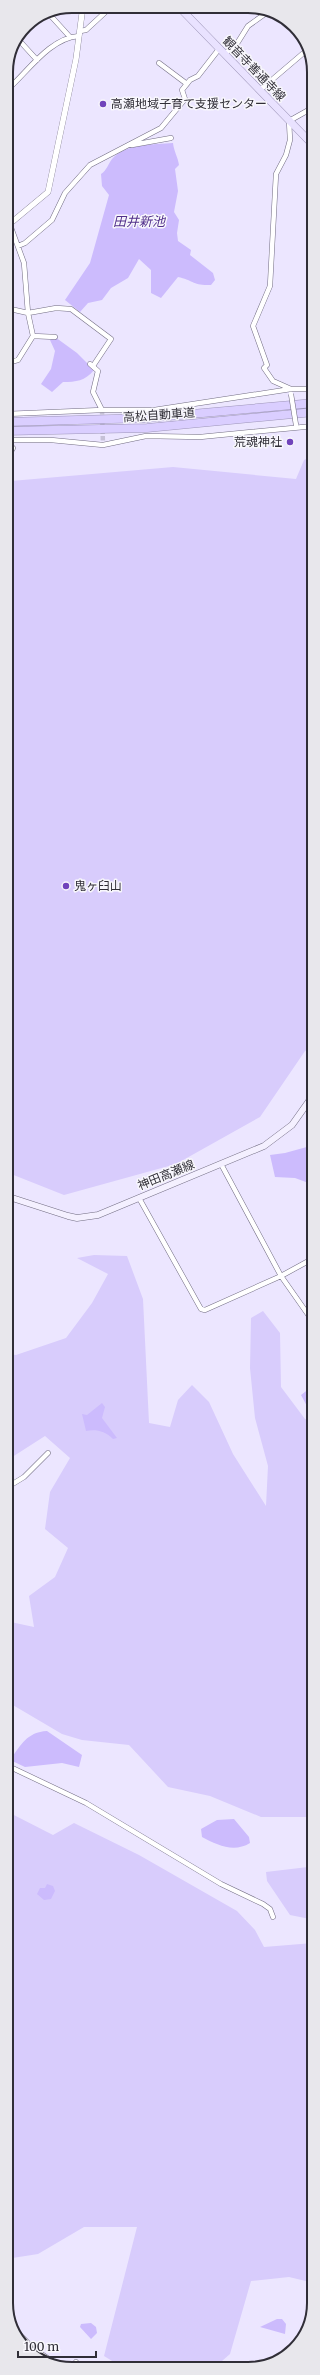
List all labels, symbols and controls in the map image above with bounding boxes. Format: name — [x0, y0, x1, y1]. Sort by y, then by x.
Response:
street label: 観音寺善通寺線 — [220, 33, 289, 104]
place label: 高瀬地域子育て支援センター — [111, 96, 267, 111]
marker: 高瀬地域子育て支援センター — [98, 99, 108, 109]
water label: 田井新池 — [113, 213, 167, 230]
street label: 高松自動車道 — [123, 405, 195, 424]
place label: 荒魂神社 — [234, 434, 282, 449]
marker: 荒魂神社 — [285, 437, 295, 447]
place label: 鬼ヶ臼山 — [74, 878, 122, 893]
marker: 鬼ヶ臼山 — [61, 881, 71, 891]
street label: 神田高瀬線 — [135, 1156, 196, 1193]
scale bar — [18, 2333, 96, 2359]
text: 100 m — [24, 2339, 59, 2354]

